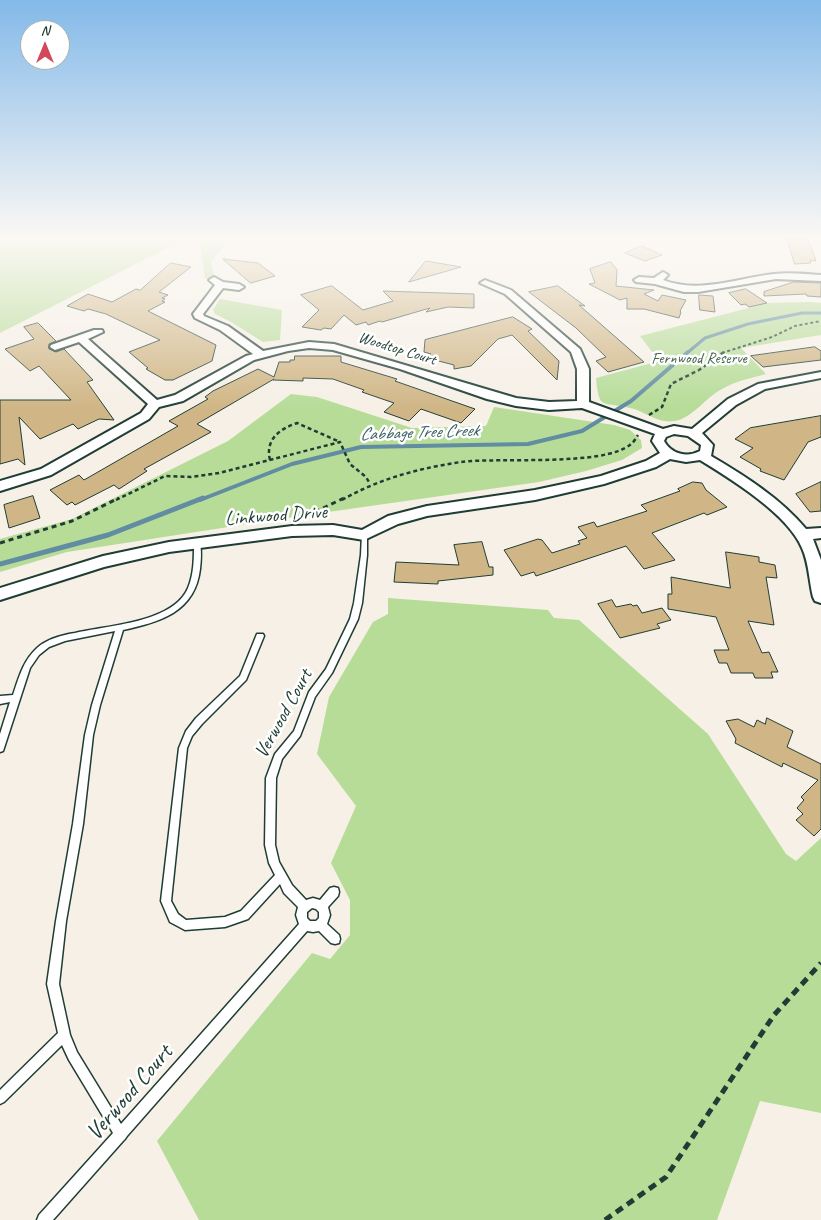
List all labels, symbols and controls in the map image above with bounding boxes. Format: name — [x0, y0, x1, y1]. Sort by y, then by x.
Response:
north arrow — [20, 20, 70, 70]
text: N — [41, 22, 49, 39]
street label: Woodtop Court — [356, 328, 438, 370]
park label: Fernwood Reserve — [651, 349, 747, 369]
water label: Cabbage Tree Creek — [359, 420, 479, 446]
street label: Linkwood Drive — [224, 500, 328, 532]
street label: Verwood Court — [250, 665, 318, 763]
street label: Verwood Court — [81, 1039, 179, 1147]

